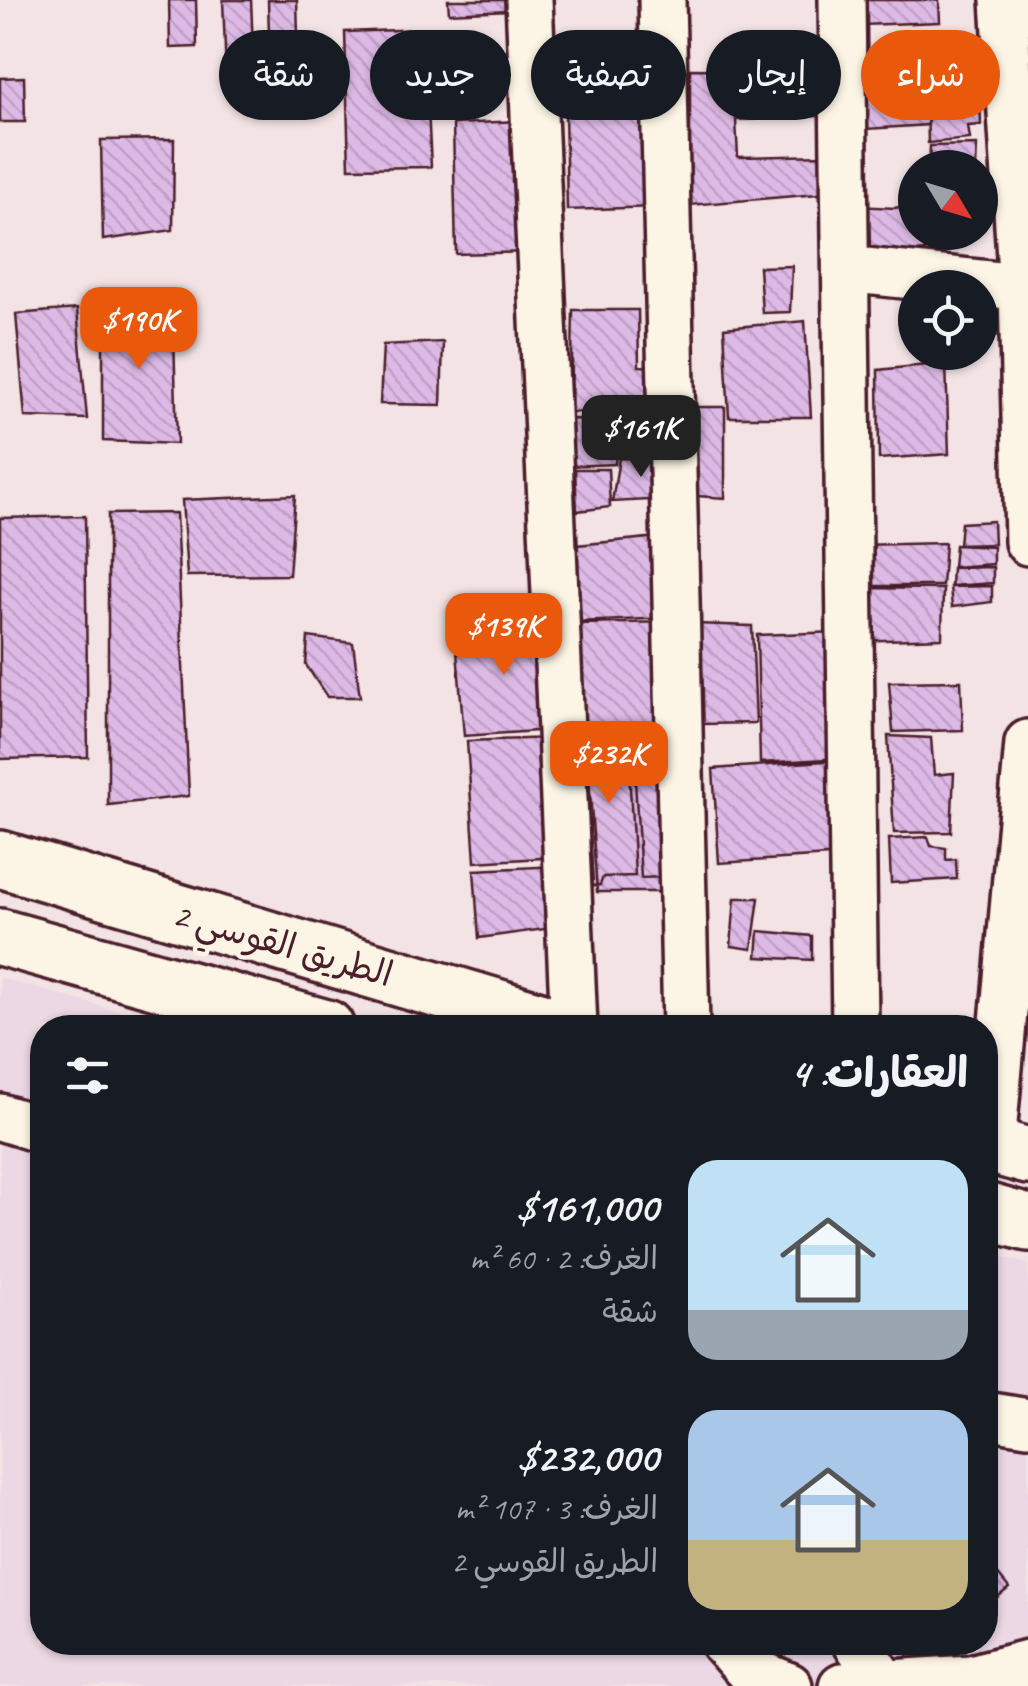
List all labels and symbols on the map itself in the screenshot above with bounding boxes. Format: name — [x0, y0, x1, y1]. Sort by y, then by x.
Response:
north arrow — [898, 150, 998, 250]
pin: $190K — [69, 287, 209, 372]
pin: $161K — [571, 395, 711, 480]
pin: $139K — [434, 593, 574, 678]
pin: $232K — [539, 721, 679, 806]
street label: الطريق القوسي 2 — [166, 892, 398, 1005]

